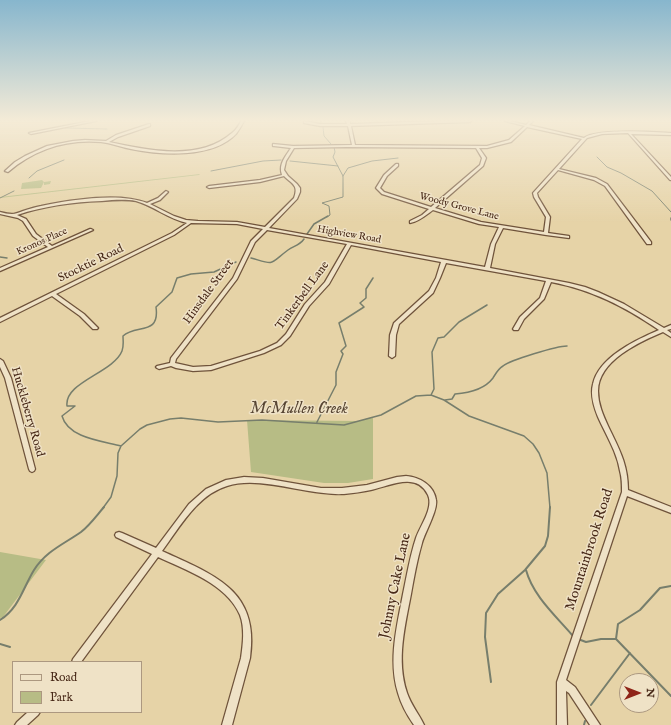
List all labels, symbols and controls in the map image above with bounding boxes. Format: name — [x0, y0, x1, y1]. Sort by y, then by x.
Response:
street label: Woody Grove Lane — [418, 191, 500, 223]
street label: Highview Road — [316, 223, 382, 247]
street label: Kronos Place — [15, 225, 69, 259]
street label: Stocktie Road — [56, 242, 126, 286]
street label: Hinsdale Street — [181, 257, 237, 327]
street label: Tinkerbell Lane — [273, 259, 333, 333]
street label: Huckleberry Road — [7, 365, 47, 459]
water label: McMullen Creek — [250, 400, 348, 420]
street label: Mountainbrook Road — [562, 487, 618, 613]
street label: Johnny Cake Lane — [377, 532, 415, 640]
legend — [12, 661, 142, 713]
text: Road — [50, 670, 77, 685]
north arrow — [619, 673, 659, 713]
text: N — [643, 688, 657, 698]
text: Park — [50, 690, 73, 705]

